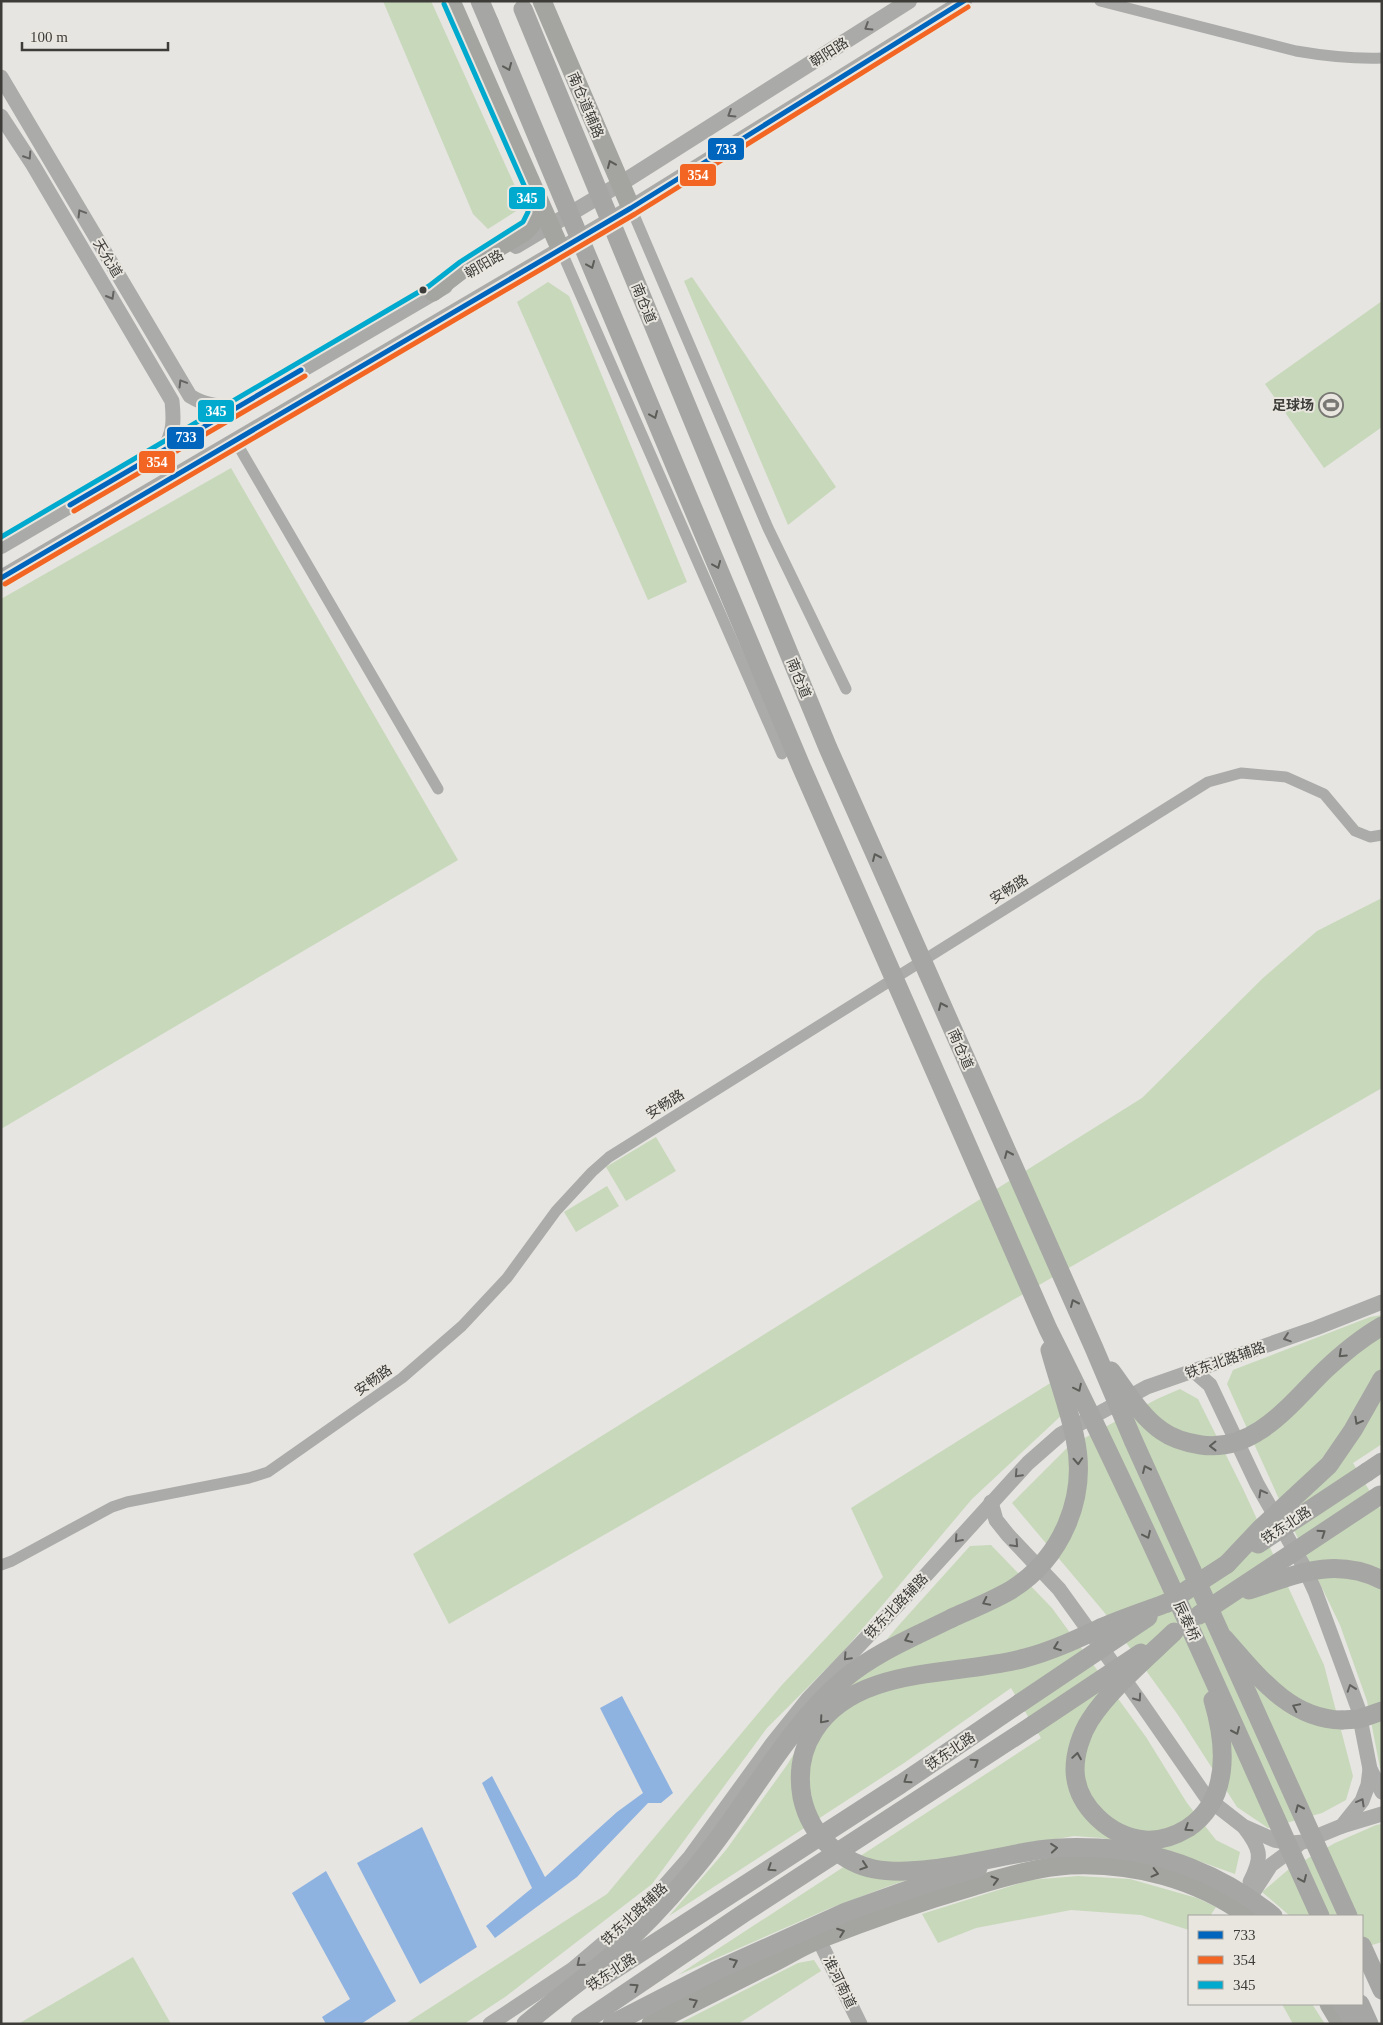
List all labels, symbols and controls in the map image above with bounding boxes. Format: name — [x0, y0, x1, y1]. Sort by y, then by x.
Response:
scale bar — [22, 20, 169, 52]
one-way arrow — [864, 21, 873, 31]
text: 100 m — [30, 29, 68, 45]
street label: 朝阳路 — [807, 35, 851, 70]
one-way arrow — [502, 62, 513, 71]
street label: 南仓道辅路 — [565, 70, 606, 140]
one-way arrow — [727, 108, 736, 118]
line badge: 733 — [707, 137, 745, 161]
text: 733 — [716, 142, 737, 157]
one-way arrow — [22, 151, 31, 160]
one-way arrow — [607, 160, 617, 168]
line badge: 354 — [679, 163, 717, 187]
text: 354 — [688, 168, 709, 183]
line badge: 345 — [508, 186, 546, 210]
text: 345 — [517, 191, 538, 206]
one-way arrow — [78, 209, 88, 218]
street label: 天允道 — [90, 236, 125, 280]
street label: 朝阳路 — [462, 247, 506, 281]
one-way arrow — [585, 260, 596, 269]
street label: 南仓道 — [629, 281, 658, 325]
unlabelled marker — [418, 285, 428, 295]
one-way arrow — [104, 291, 114, 300]
one-way arrow — [179, 379, 189, 388]
sports icon: 足球场 — [1318, 392, 1344, 418]
place label: 足球场 — [1272, 398, 1314, 413]
line badge: 345 — [197, 399, 235, 423]
text: 345 — [206, 404, 227, 419]
one-way arrow — [648, 410, 659, 419]
line badge: 733 — [166, 426, 205, 450]
text: 733 — [176, 430, 197, 445]
line badge: 354 — [138, 450, 176, 474]
text: 354 — [147, 455, 168, 470]
one-way arrow — [711, 560, 721, 569]
street label: 南仓道 — [784, 656, 813, 700]
one-way arrow — [872, 853, 883, 862]
street label: 安畅路 — [987, 872, 1031, 907]
one-way arrow — [938, 1002, 949, 1011]
street label: 南仓道 — [945, 1027, 976, 1071]
street label: 安畅路 — [643, 1087, 687, 1122]
one-way arrow — [1004, 1150, 1015, 1159]
one-way arrow — [1070, 1299, 1080, 1308]
one-way arrow — [1283, 1332, 1292, 1342]
street label: 铁东北路辅路 — [1183, 1339, 1267, 1381]
one-way arrow — [1339, 1348, 1348, 1357]
street label: 安畅路 — [352, 1362, 395, 1399]
one-way arrow — [1072, 1383, 1083, 1392]
one-way arrow — [1354, 1416, 1364, 1425]
one-way arrow — [1209, 1441, 1217, 1451]
one-way arrow — [1072, 1457, 1083, 1465]
one-way arrow — [1141, 1465, 1152, 1474]
one-way arrow — [1015, 1468, 1024, 1477]
one-way arrow — [1259, 1489, 1269, 1498]
street label: 铁东北路 — [1258, 1503, 1314, 1547]
one-way arrow — [1141, 1530, 1151, 1539]
one-way arrow — [1317, 1530, 1326, 1540]
one-way arrow — [955, 1533, 964, 1542]
one-way arrow — [1009, 1538, 1018, 1547]
street label: 铁东北路辅路 — [861, 1570, 931, 1642]
one-way arrow — [983, 1596, 992, 1606]
street label: 辰泰桥 — [1171, 1599, 1202, 1643]
one-way arrow — [904, 1633, 913, 1643]
one-way arrow — [1053, 1641, 1062, 1651]
one-way arrow — [844, 1652, 853, 1661]
one-way arrow — [1347, 1684, 1357, 1693]
one-way arrow — [1132, 1692, 1140, 1701]
one-way arrow — [1292, 1702, 1301, 1713]
one-way arrow — [819, 1715, 828, 1724]
one-way arrow — [1230, 1726, 1241, 1735]
street label: 铁东北路 — [922, 1729, 978, 1773]
one-way arrow — [1071, 1751, 1082, 1759]
one-way arrow — [970, 1759, 979, 1769]
one-way arrow — [903, 1774, 913, 1783]
one-way arrow — [1354, 1798, 1364, 1807]
one-way arrow — [1295, 1804, 1306, 1813]
one-way arrow — [1185, 1821, 1194, 1831]
one-way arrow — [1051, 1843, 1059, 1854]
one-way arrow — [859, 1861, 868, 1871]
one-way arrow — [767, 1862, 776, 1871]
one-way arrow — [1150, 1867, 1159, 1878]
one-way arrow — [1297, 1874, 1308, 1883]
one-way arrow — [990, 1876, 998, 1886]
street label: 铁东北路辅路 — [598, 1880, 670, 1948]
legend — [1188, 1915, 1363, 2005]
text: 733 — [1233, 1927, 1256, 1943]
one-way arrow — [836, 1928, 845, 1938]
street label: 铁东北路 — [583, 1950, 639, 1994]
text: 354 — [1233, 1952, 1256, 1968]
street label: 淮河南道 — [821, 1954, 859, 2011]
one-way arrow — [577, 1957, 586, 1966]
one-way arrow — [729, 1958, 738, 1968]
text: 345 — [1233, 1977, 1256, 1993]
one-way arrow — [629, 1984, 639, 1993]
one-way arrow — [689, 1998, 698, 2008]

